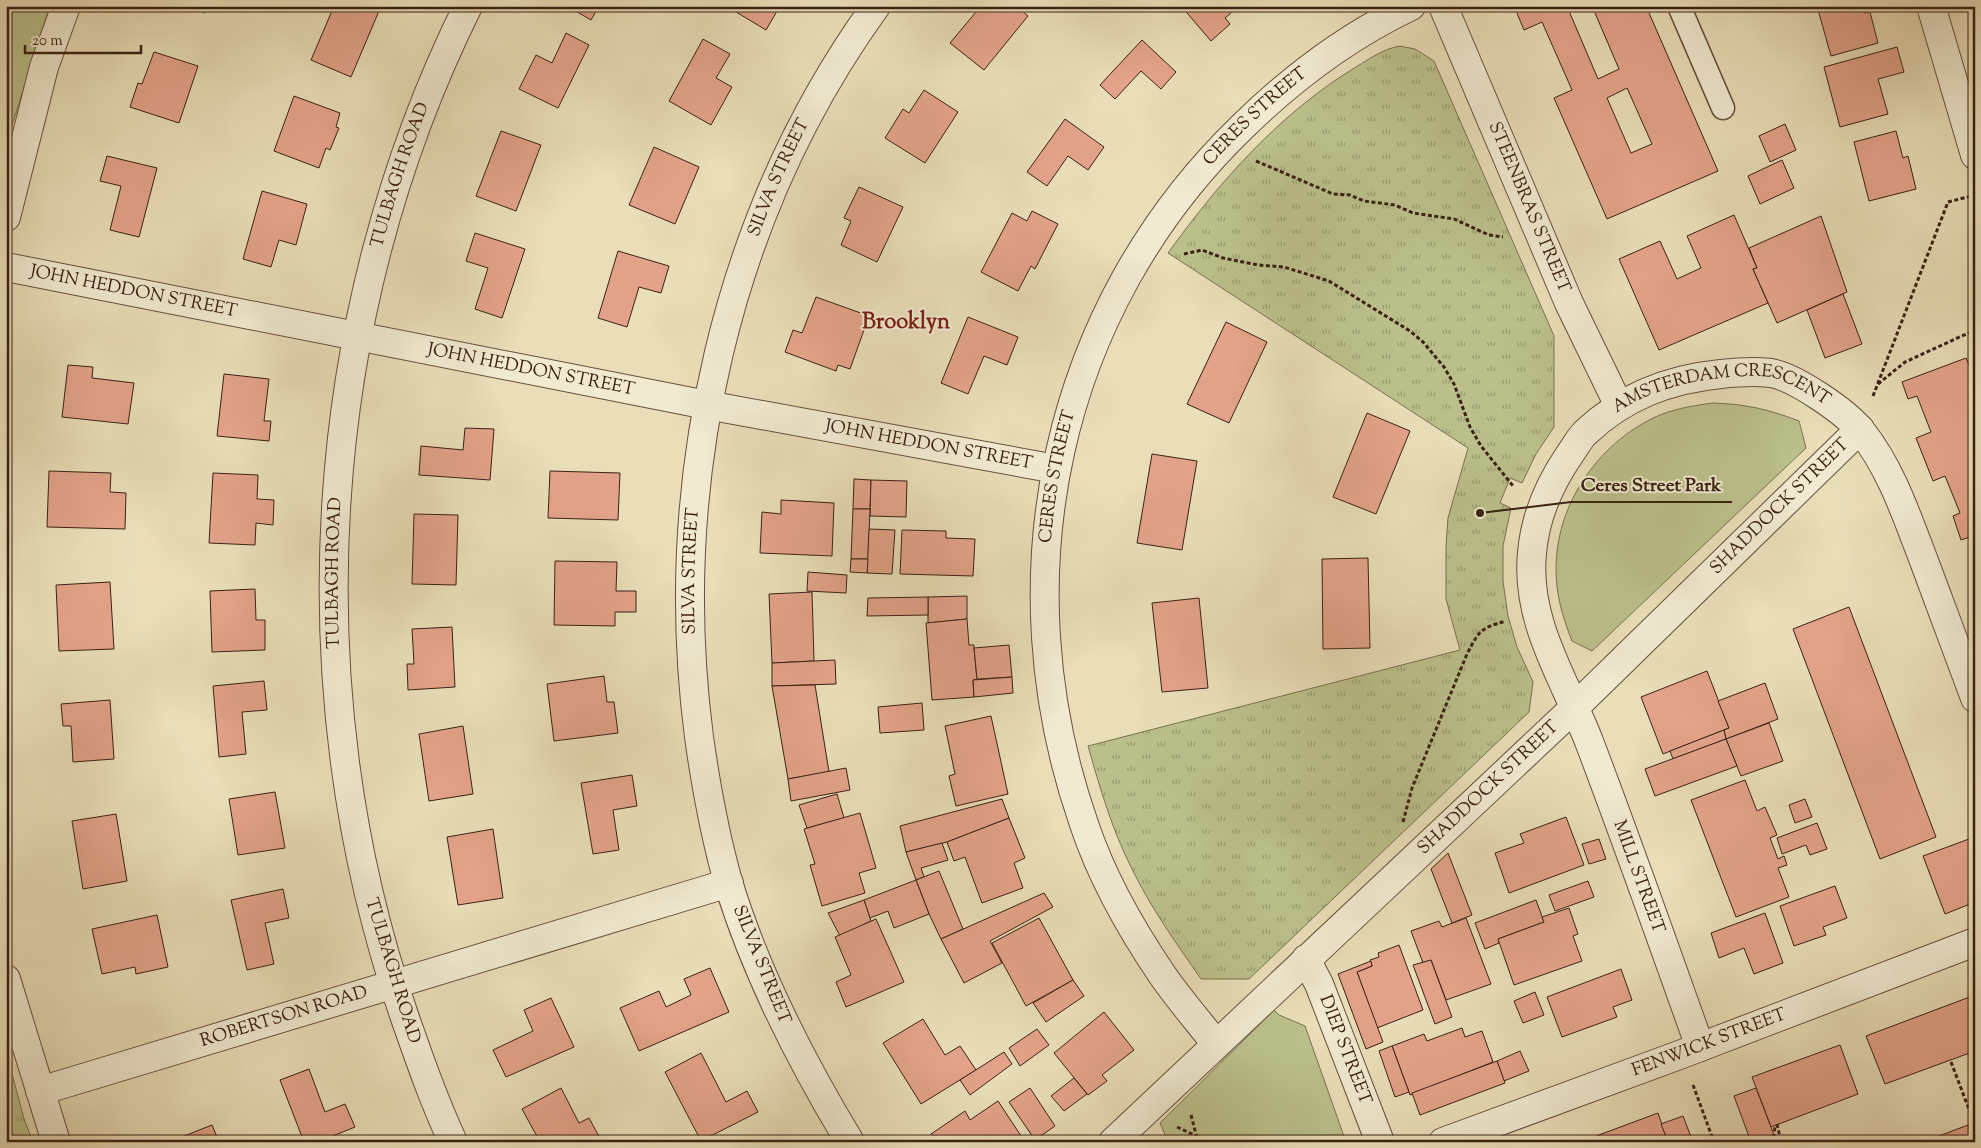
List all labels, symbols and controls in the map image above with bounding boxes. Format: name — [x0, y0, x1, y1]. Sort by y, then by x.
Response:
scale bar — [25, 22, 141, 54]
text: 20 m — [32, 31, 63, 52]
street label: CERES STREET — [1197, 61, 1313, 172]
street label: TULBAGH ROAD — [365, 99, 437, 251]
street label: SILVA STREET — [742, 114, 817, 241]
street label: STEENBRAS STREET — [1481, 118, 1576, 297]
street label: JOHN HEDDON STREET — [27, 259, 240, 325]
district label: Brooklyn — [862, 307, 950, 339]
street label: JOHN HEDDON STREET — [424, 337, 637, 404]
text: AMSTERDAM CRESCENT — [1608, 359, 1836, 421]
street label: AMSTERDAM CRESCENT — [1608, 396, 1836, 426]
street label: CERES STREET — [1034, 407, 1083, 544]
street label: JOHN HEDDON STREET — [822, 414, 1035, 478]
street label: SHADDOCK STREET — [1705, 433, 1856, 581]
callout: Ceres Street Park — [1571, 468, 1732, 502]
text: Ceres Street Park — [1581, 473, 1722, 500]
street label: TULBAGH ROAD — [321, 496, 350, 649]
street label: SILVA STREET — [677, 507, 707, 635]
street label: SHADDOCK STREET — [1412, 715, 1565, 861]
street label: MILL STREET — [1605, 817, 1671, 938]
street label: TULBAGH ROAD — [357, 895, 427, 1047]
street label: SILVA STREET — [725, 902, 797, 1029]
street label: ROBERTSON ROAD — [197, 980, 371, 1055]
street label: DIEP STREET — [1312, 991, 1378, 1109]
street label: FENWICK STREET — [1628, 1002, 1791, 1084]

